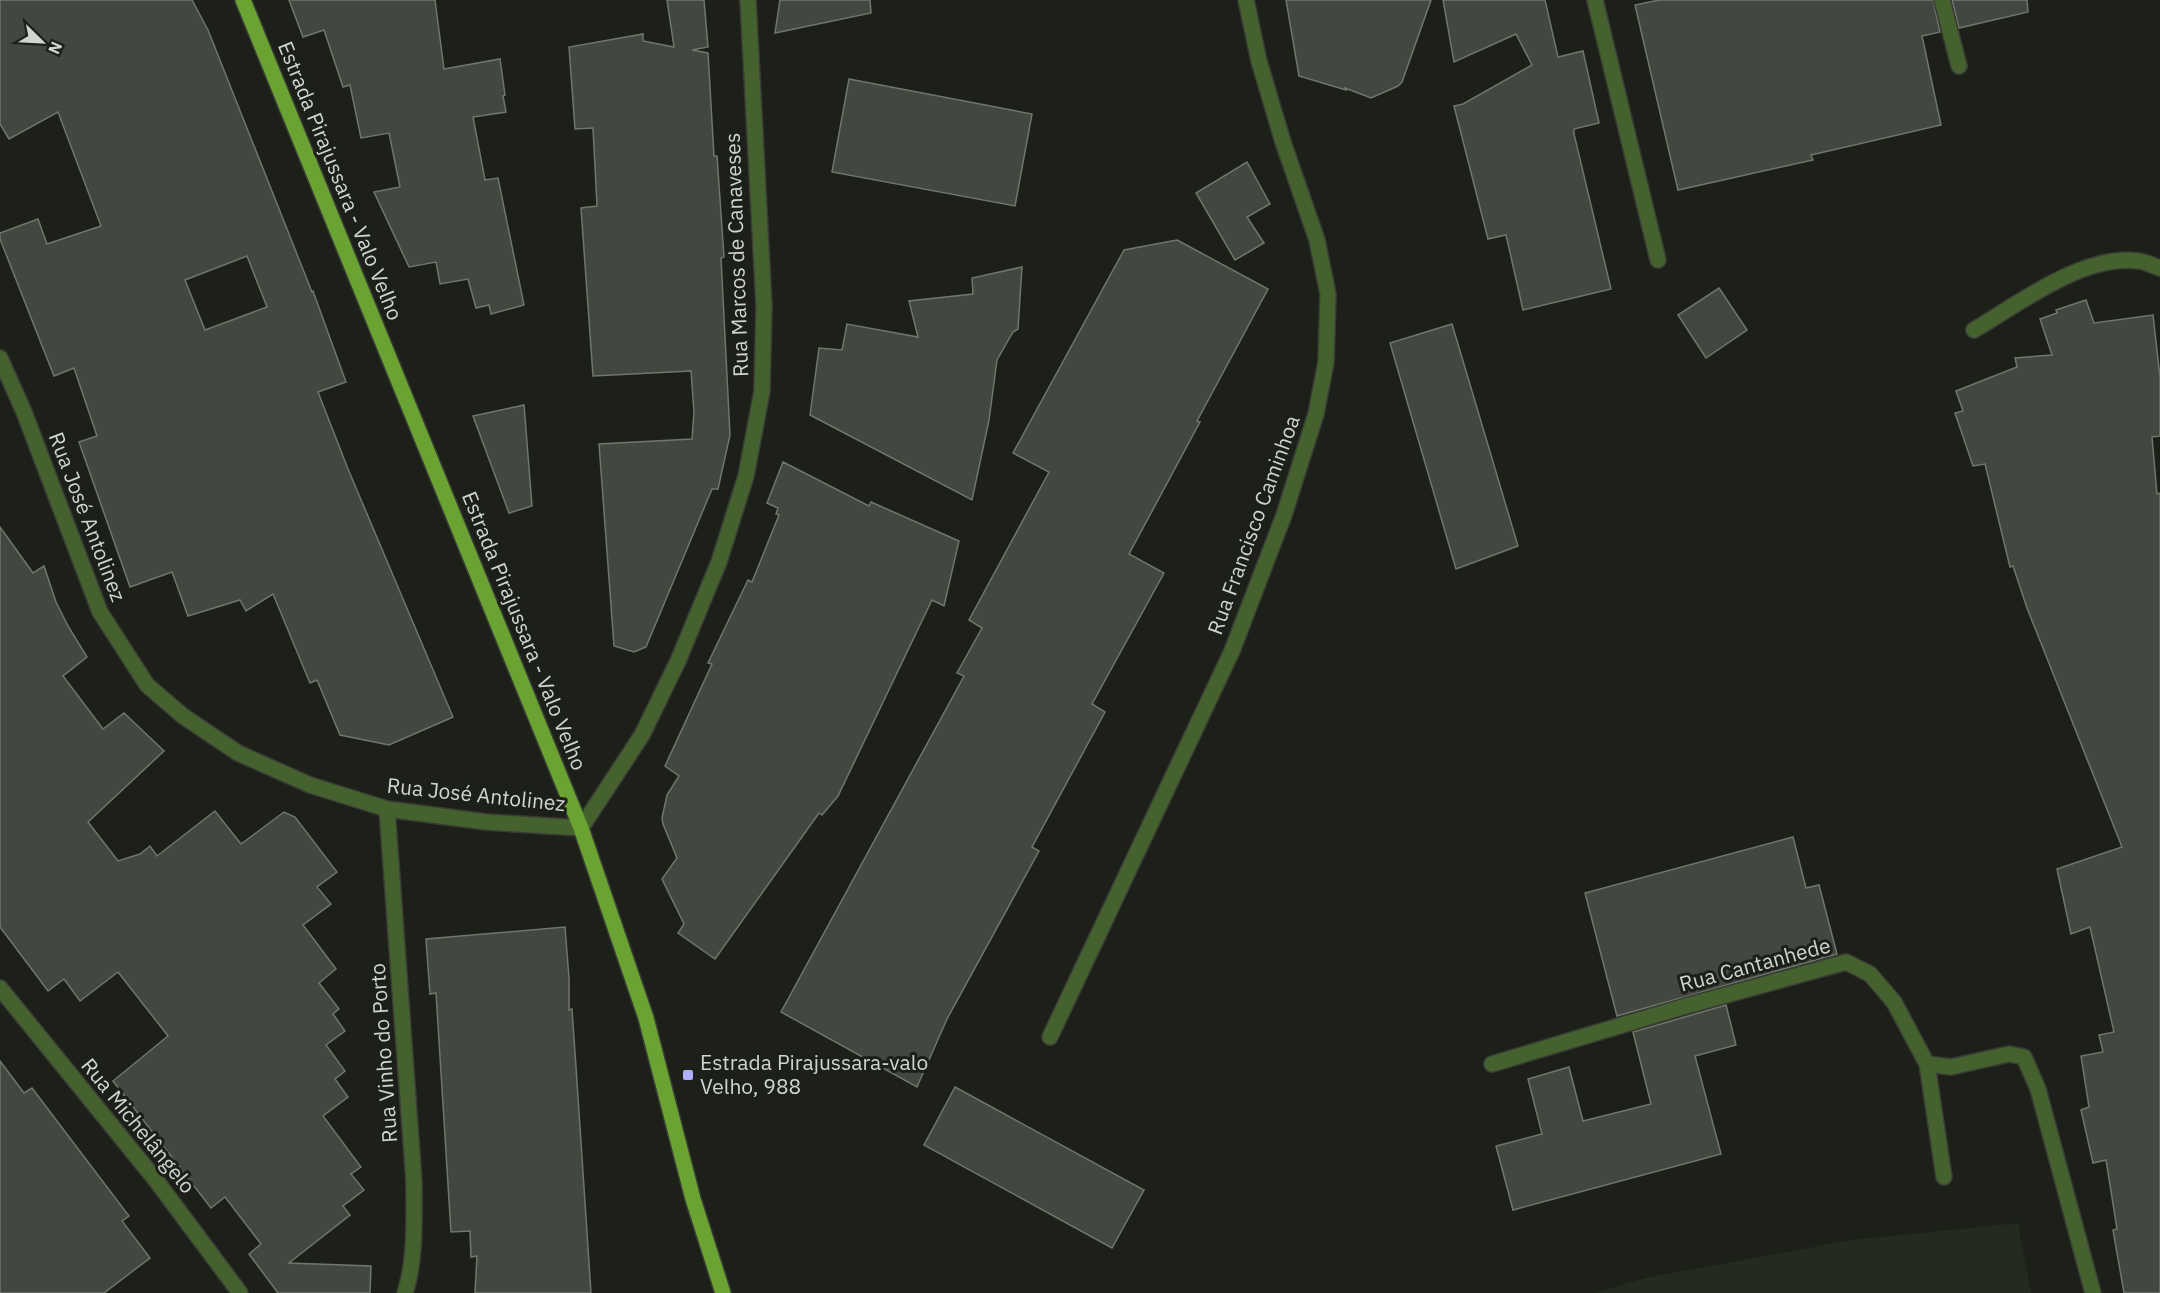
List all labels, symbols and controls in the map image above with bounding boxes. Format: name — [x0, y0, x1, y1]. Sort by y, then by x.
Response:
north arrow — [12, 12, 72, 72]
street label: Estrada Pirajussara - Valo Velho — [272, 37, 410, 324]
text: N — [44, 39, 67, 57]
street label: Rua Marcos de Canaveses — [718, 132, 754, 378]
street label: Rua Francisco Caminhoa — [1200, 411, 1306, 638]
street label: Rua José Antolinez — [43, 428, 133, 606]
street label: Estrada Pirajussara - Valo Velho — [456, 487, 594, 774]
street label: Rua José Antolinez — [386, 771, 567, 817]
street label: Rua Cantanhede — [1676, 930, 1833, 998]
street label: Rua Vinho do Porto — [363, 962, 403, 1144]
place label: Estrada Pirajussara-valo Velho, 988 — [700, 1048, 928, 1100]
street label: Rua Michelângelo — [75, 1052, 202, 1199]
marker: Estrada Pirajussara-valo Velho, 988 — [681, 1068, 695, 1082]

